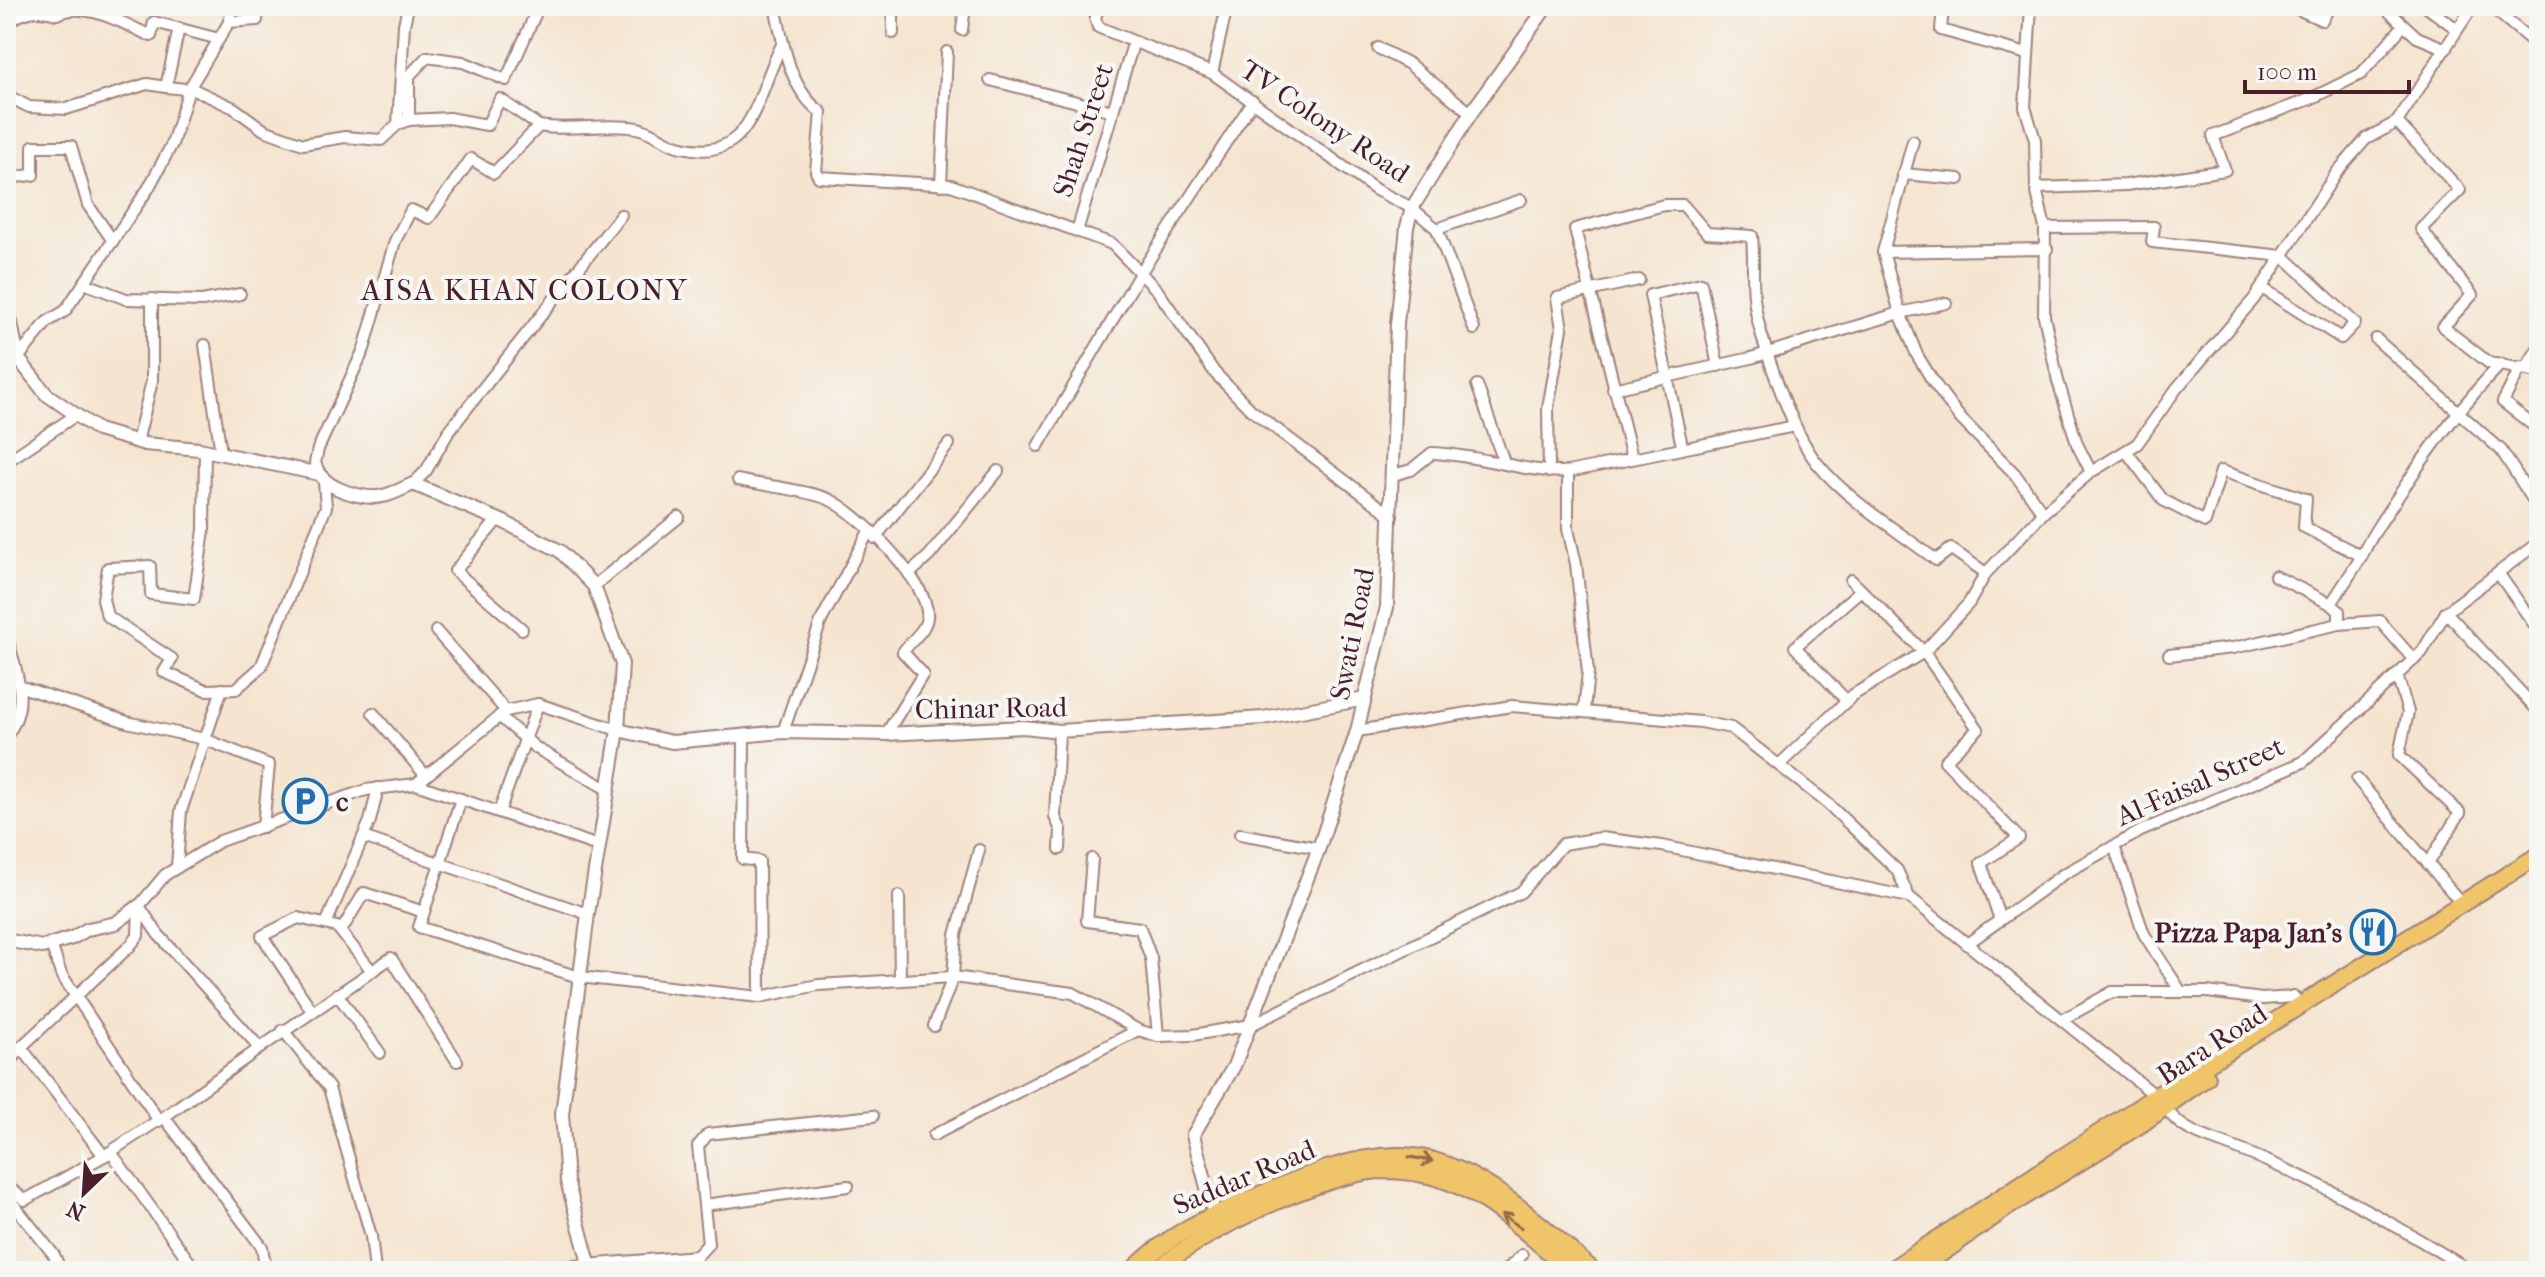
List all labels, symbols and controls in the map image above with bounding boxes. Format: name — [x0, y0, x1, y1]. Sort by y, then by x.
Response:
scale bar — [2245, 44, 2409, 94]
street label: TV Colony Road — [1234, 52, 1416, 190]
text: 100 m — [2257, 58, 2317, 86]
street label: Shah Street — [1046, 59, 1120, 201]
district label: AISA KHAN COLONY — [360, 273, 689, 308]
street label: Swati Road — [1323, 564, 1381, 703]
street label: Chinar Road — [915, 690, 1068, 726]
street label: Al-Faisal Street — [2110, 729, 2289, 833]
parking icon: c — [281, 777, 329, 825]
place label: c — [336, 785, 348, 818]
restaurant icon: Pizza Papa Jan's — [2349, 908, 2397, 956]
place label: Pizza Papa Jan's — [2154, 916, 2342, 949]
street label: Bara Road — [2151, 996, 2274, 1092]
street label: Saddar Road — [1168, 1132, 1321, 1222]
one-way arrow — [1408, 1152, 1433, 1167]
north arrow — [44, 1153, 124, 1233]
text: N — [63, 1195, 89, 1226]
one-way arrow — [1500, 1213, 1522, 1229]

